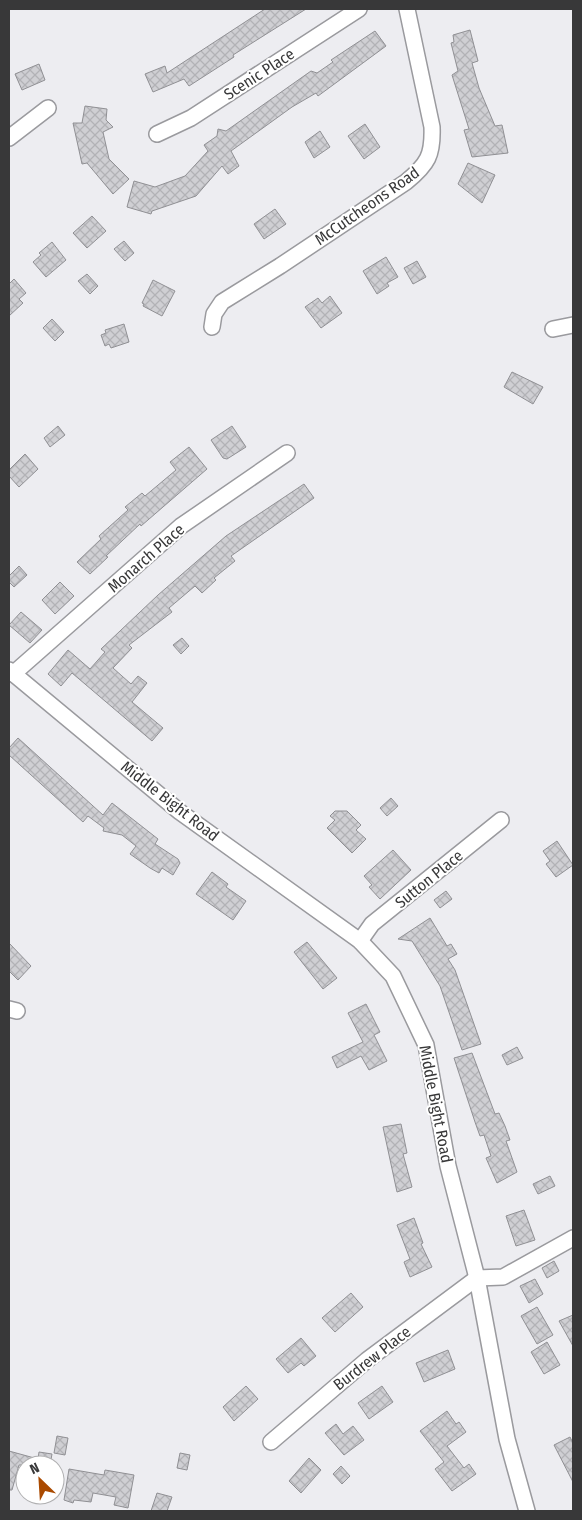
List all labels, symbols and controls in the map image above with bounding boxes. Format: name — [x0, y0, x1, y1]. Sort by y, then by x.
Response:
street label: Scenic Place — [220, 44, 298, 104]
street label: McCutcheons Road — [311, 163, 423, 249]
street label: Monarch Place — [104, 520, 188, 596]
street label: Middle Bight Road — [117, 757, 223, 845]
street label: Sutton Place — [391, 846, 467, 912]
street label: Middle Bight Road — [415, 1044, 457, 1164]
street label: Burdrew Place — [330, 1322, 414, 1394]
north arrow — [15, 1455, 65, 1505]
text: N — [27, 1459, 42, 1478]

